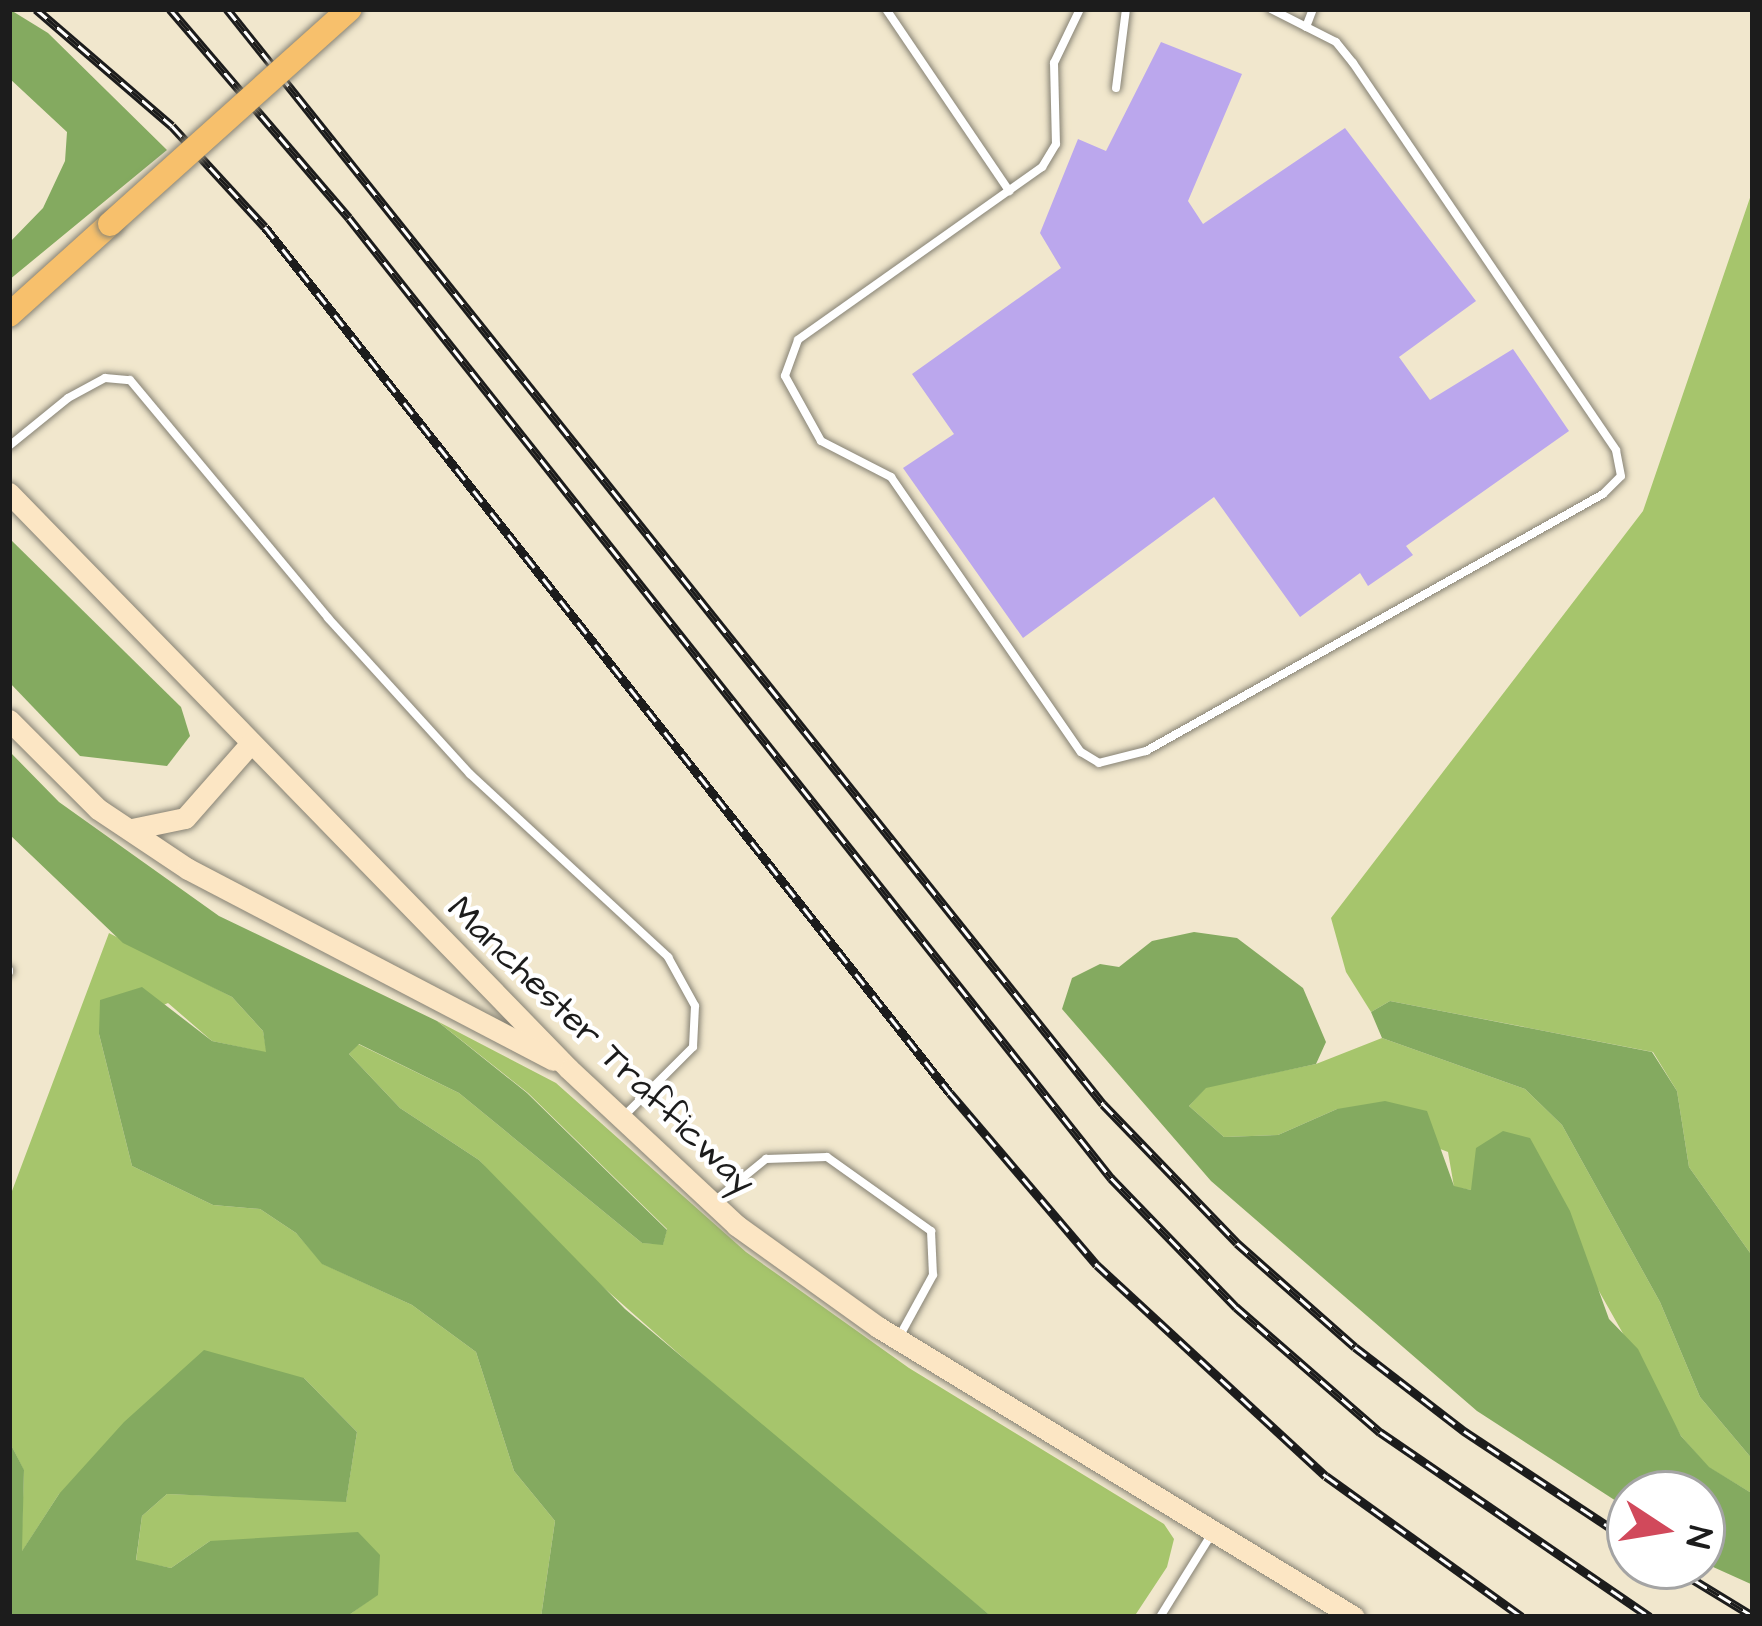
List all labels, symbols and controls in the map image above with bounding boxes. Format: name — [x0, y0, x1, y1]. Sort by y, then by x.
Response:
street label: Manchester Trafficway — [438, 888, 764, 1204]
north arrow — [1606, 1470, 1726, 1590]
text: N — [1674, 1522, 1723, 1552]

